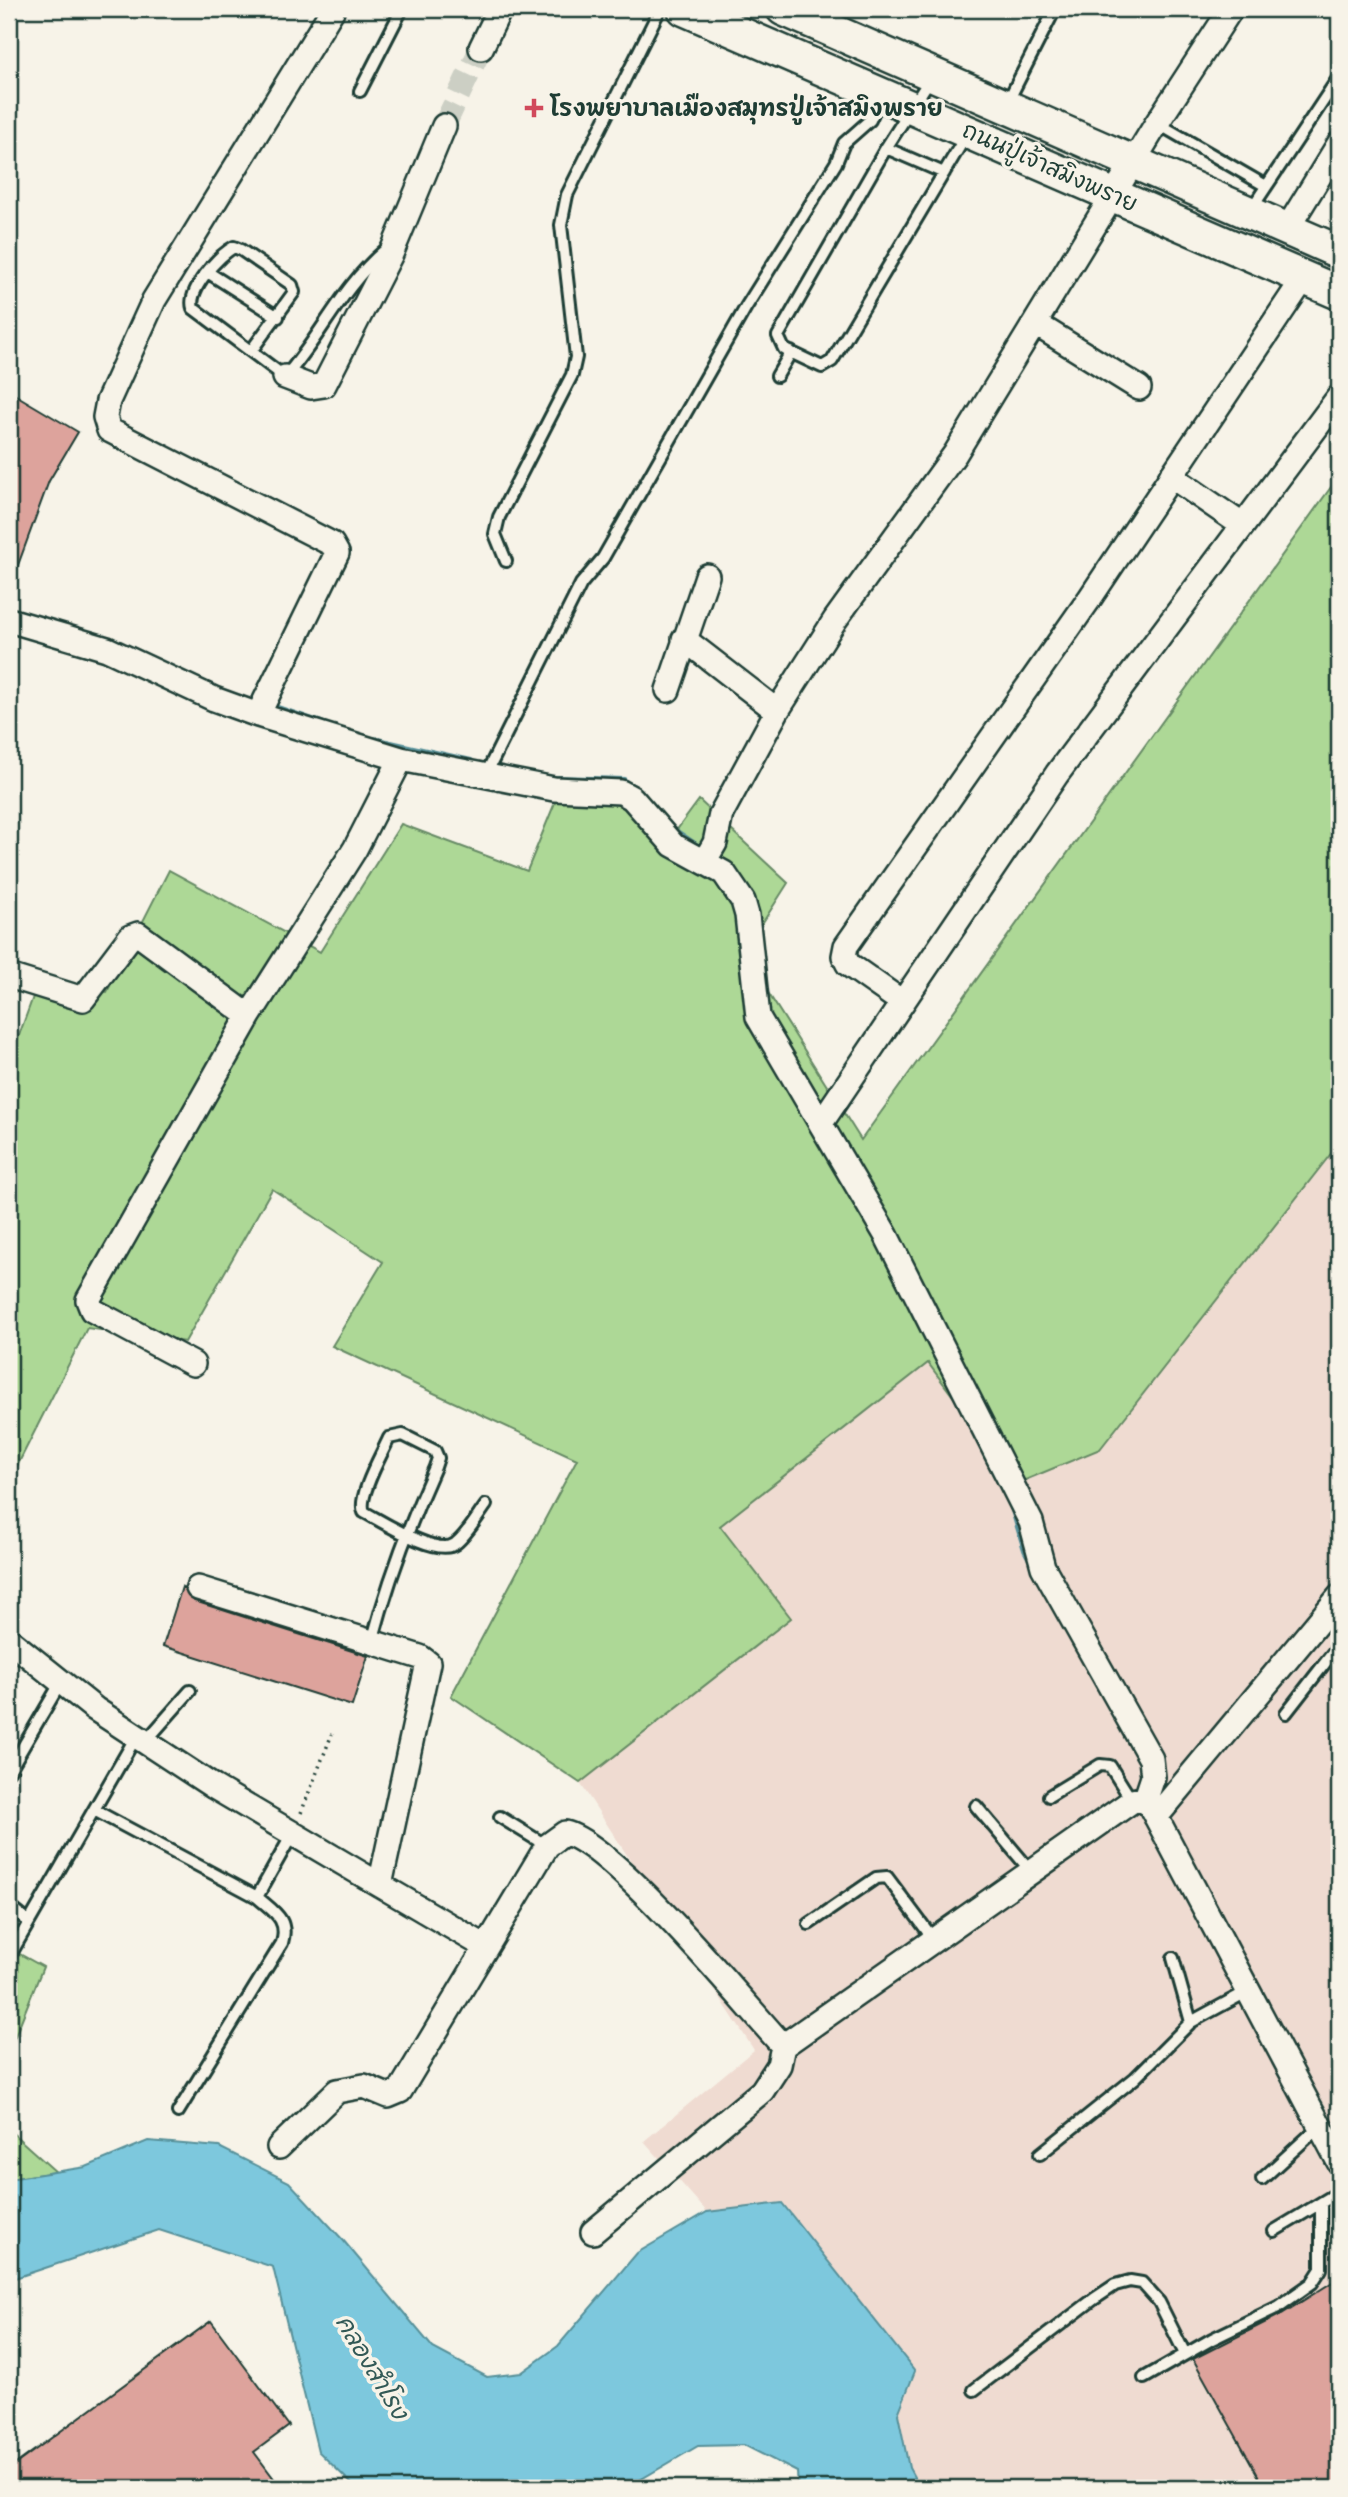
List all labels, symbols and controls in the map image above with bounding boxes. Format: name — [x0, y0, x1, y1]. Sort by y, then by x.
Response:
place label: โรงพยาบาลเมืองสมุทรปู่เจ้าสมิงพราย — [549, 93, 943, 125]
marker: โรงพยาบาลเมืองสมุทรปู่เจ้าสมิงพราย — [524, 98, 544, 118]
street label: ถนนปู่เจ้าสมิงพราย — [957, 114, 1143, 221]
water label: คลองสำโรง — [330, 2309, 417, 2426]

